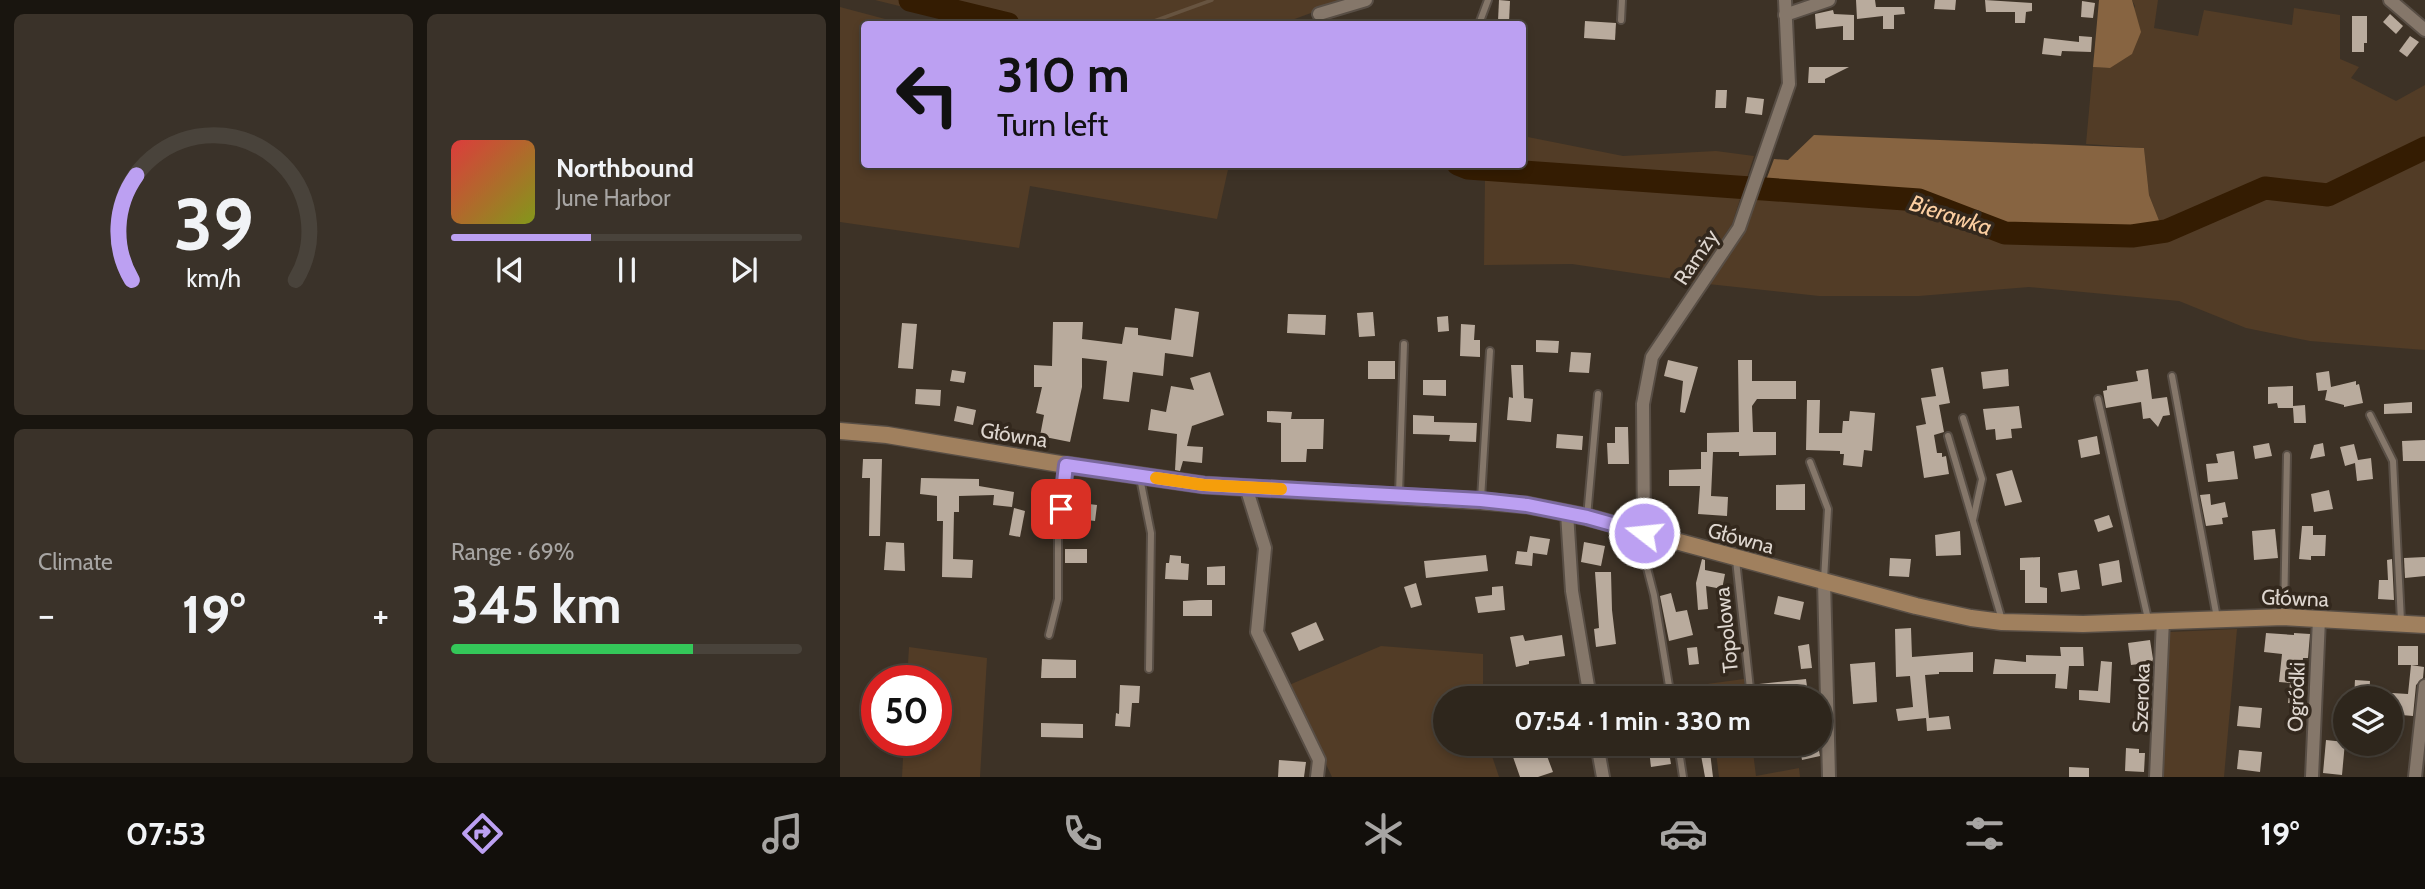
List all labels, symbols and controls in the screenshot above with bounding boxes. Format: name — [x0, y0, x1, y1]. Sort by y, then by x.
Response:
text: 310 m — [997, 45, 1130, 104]
icon: left — [882, 49, 973, 140]
text: Turn left — [997, 105, 1108, 144]
text: Northbound — [556, 152, 694, 184]
text: 39 — [173, 181, 254, 269]
text: June Harbor — [556, 184, 670, 212]
water label: Bierawka — [1906, 189, 1996, 241]
street label: Ramży — [1668, 224, 1724, 290]
icon: previous — [491, 251, 529, 289]
icon: pause — [608, 251, 646, 289]
icon: next — [725, 251, 763, 289]
text: km/h — [186, 263, 241, 293]
street label: Główna — [979, 417, 1049, 453]
pin — [1031, 479, 1091, 539]
icon: arrive — [1042, 490, 1080, 528]
position arrow — [1607, 496, 1681, 570]
street label: Główna — [1705, 517, 1777, 559]
text: Range · 69% — [451, 538, 575, 566]
text: Climate — [38, 548, 113, 576]
text: 345 km — [451, 573, 621, 636]
text: 19° — [182, 583, 245, 646]
street label: Główna — [2261, 584, 2329, 612]
street label: Topolowa — [1709, 586, 1743, 674]
text: − — [38, 591, 55, 638]
text: + — [372, 591, 389, 638]
street label: Ogródki — [2282, 662, 2310, 732]
street label: Szeroka — [2127, 663, 2155, 733]
speed limit sign: 50 — [861, 665, 952, 756]
map controls — [2333, 686, 2403, 756]
button: layers — [2333, 686, 2403, 756]
text: 07:54 · 1 min · 330 m — [1514, 705, 1751, 737]
icon: directions — [458, 809, 507, 858]
icon: music — [758, 809, 807, 858]
icon: phone — [1058, 809, 1107, 858]
icon: climate — [1359, 809, 1408, 858]
icon: car — [1659, 809, 1708, 858]
icon: filters — [1960, 809, 2009, 858]
text: 07:53 — [126, 814, 206, 853]
text: 19° — [2260, 814, 2299, 853]

